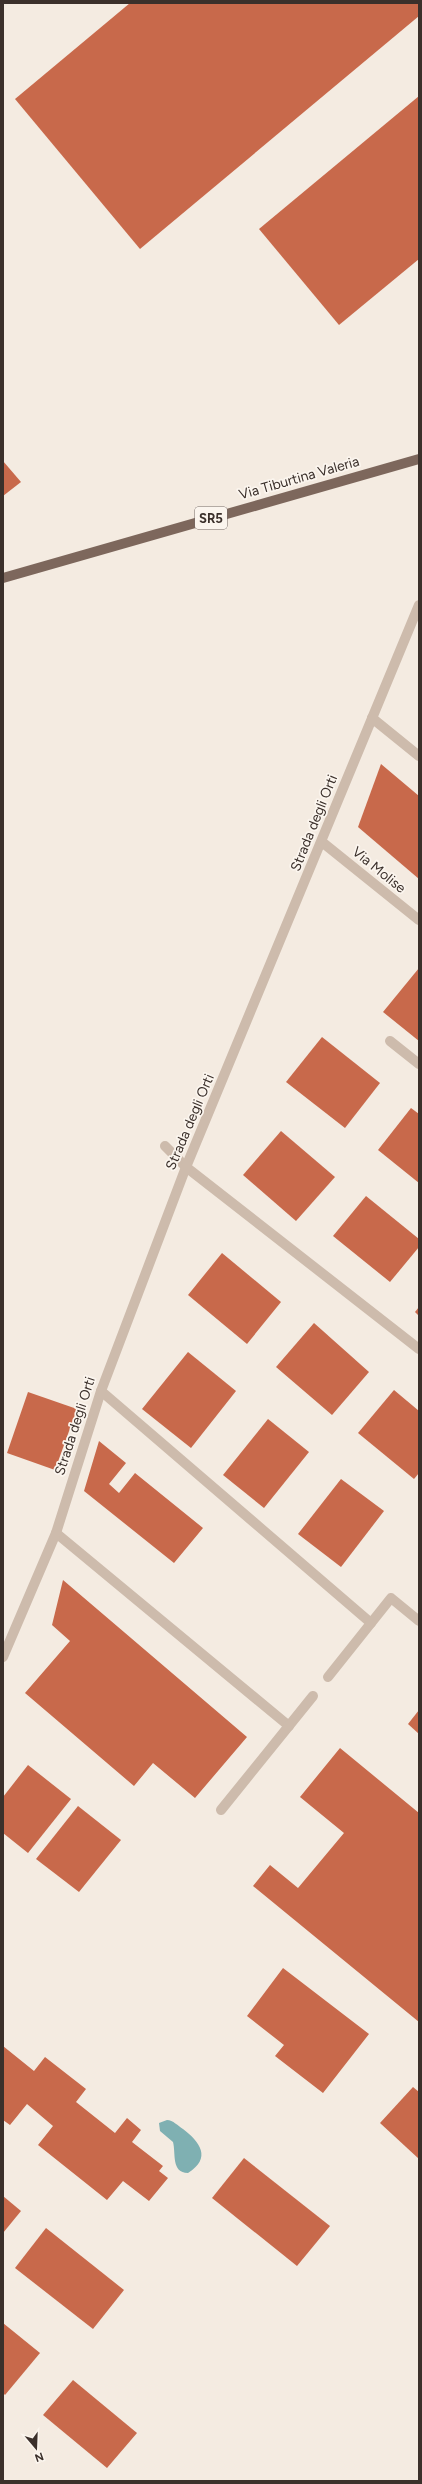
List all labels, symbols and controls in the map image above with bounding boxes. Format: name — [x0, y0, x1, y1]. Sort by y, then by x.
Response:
street label: Via Tiburtina Valeria — [237, 453, 361, 503]
road number: SR5 — [195, 507, 227, 529]
street label: Strada degli Orti — [287, 772, 341, 874]
street label: Via Molise — [349, 843, 409, 897]
street label: Strada degli Orti — [162, 1071, 218, 1173]
street label: Strada degli Orti — [51, 1375, 99, 1477]
north arrow — [16, 2428, 56, 2468]
text: N — [33, 2449, 45, 2465]

